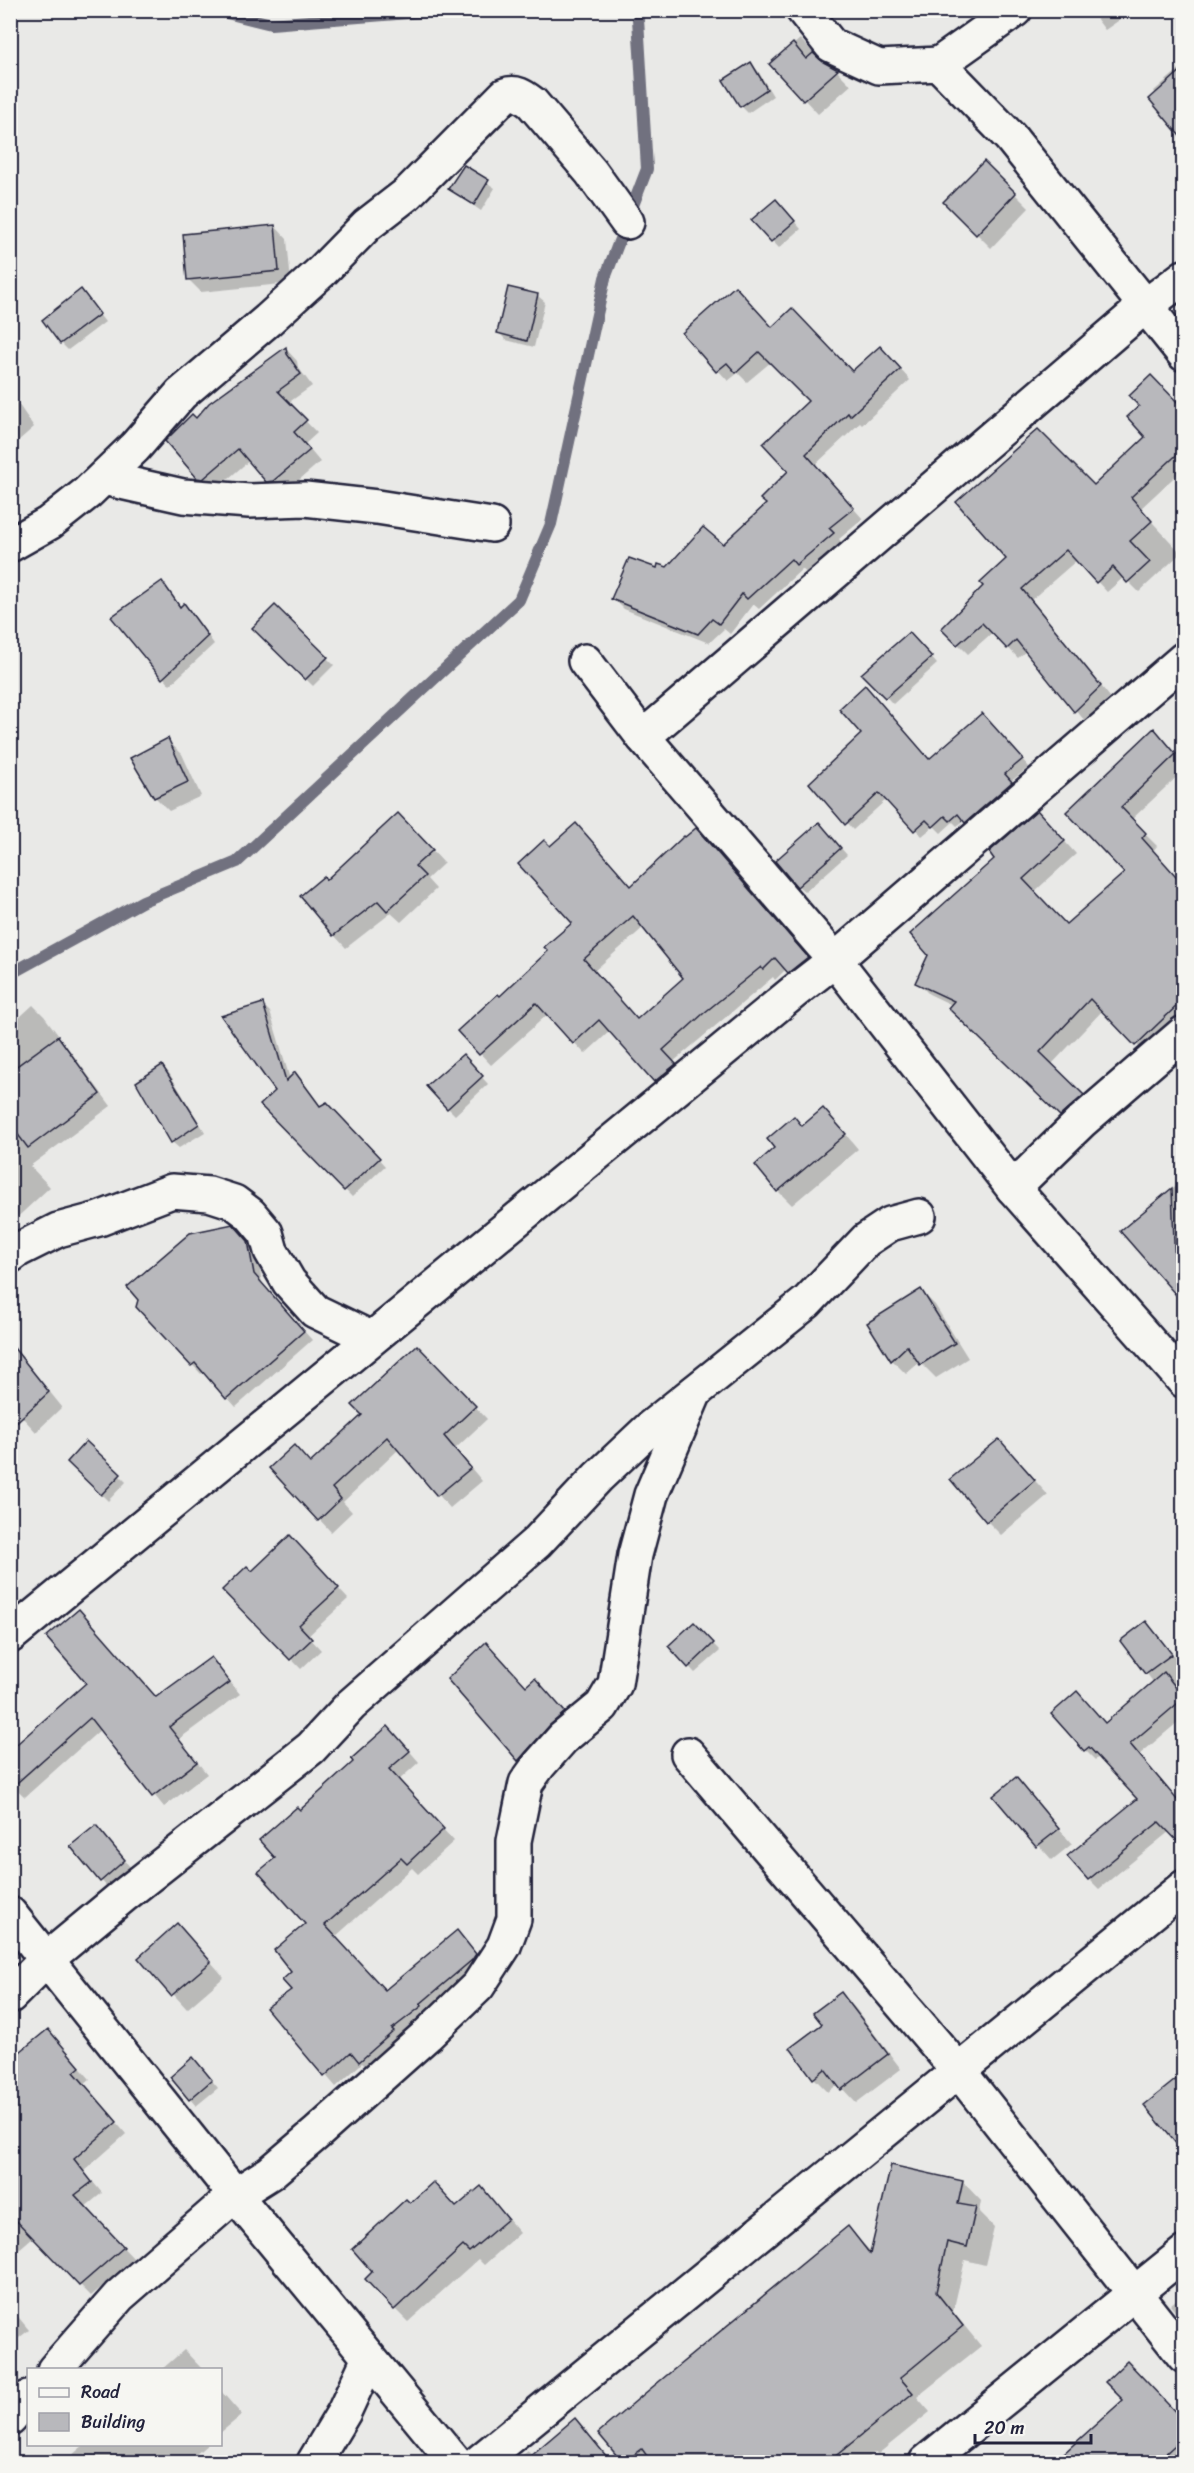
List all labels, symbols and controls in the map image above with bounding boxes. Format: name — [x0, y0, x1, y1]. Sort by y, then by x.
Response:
legend — [27, 2368, 222, 2446]
text: Road — [81, 2376, 121, 2408]
text: Building — [81, 2406, 145, 2438]
scale bar — [975, 2407, 1090, 2445]
text: 20 m — [984, 2412, 1024, 2444]

